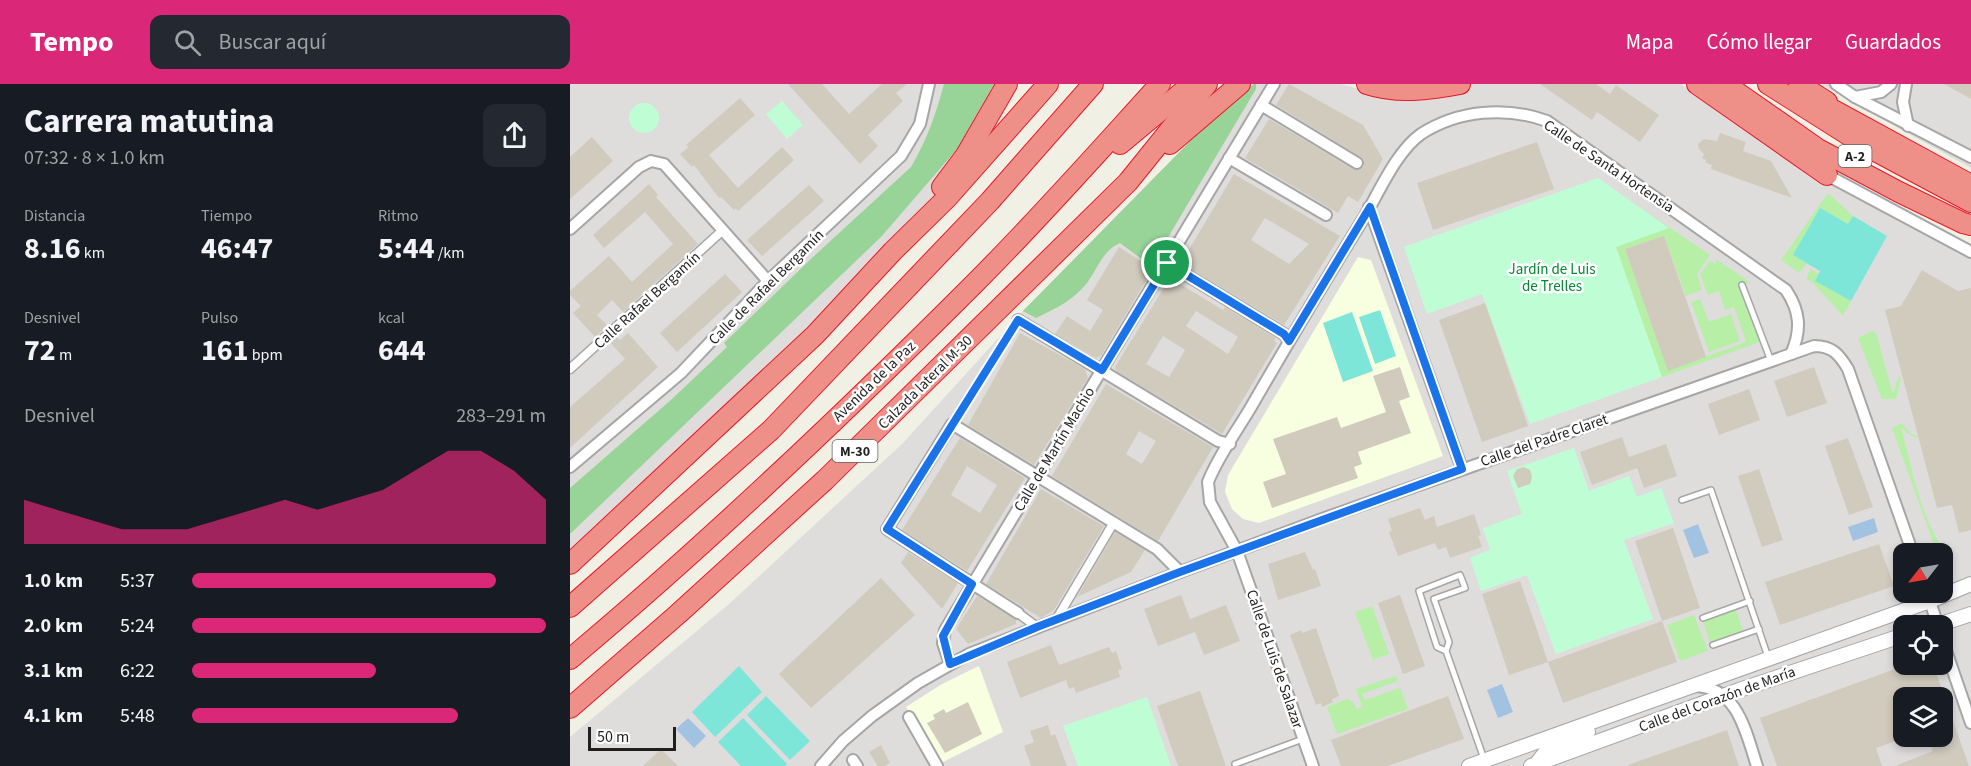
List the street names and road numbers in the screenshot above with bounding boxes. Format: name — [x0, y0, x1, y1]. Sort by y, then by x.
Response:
street label: Calle de Santa Hortensia — [1539, 115, 1678, 218]
road number: A-2 — [1838, 145, 1872, 167]
street label: Calle de Rafael Bergamín — [704, 225, 829, 350]
street label: Calle Rafael Bergamín — [590, 247, 705, 354]
street label: Calzada lateral M-30 — [874, 331, 977, 434]
street label: Avenida de la Paz — [828, 336, 921, 426]
street label: Calle de Martín Machio — [1009, 383, 1100, 515]
street label: Calle del Padre Claret — [1478, 409, 1611, 472]
road number: M-30 — [832, 440, 878, 462]
street label: Calle de Luis de Salazar — [1241, 587, 1308, 732]
street label: Calle del Corazón de María — [1636, 661, 1798, 738]

